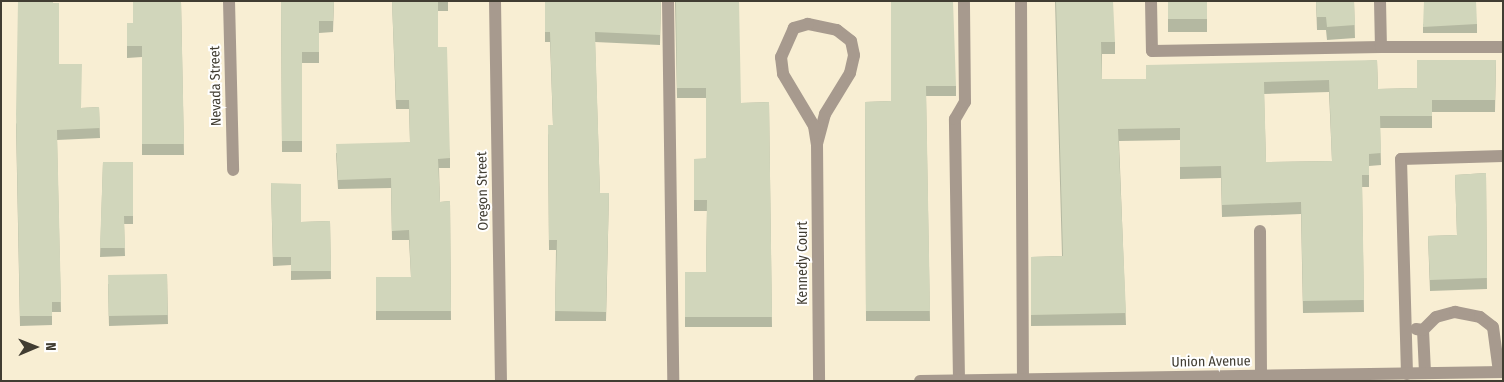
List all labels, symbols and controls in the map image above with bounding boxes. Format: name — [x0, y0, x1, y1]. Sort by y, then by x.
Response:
street label: Nevada Street — [207, 46, 225, 126]
street label: Oregon Street — [474, 151, 492, 231]
street label: Kennedy Court — [795, 221, 811, 305]
north arrow — [10, 322, 60, 372]
text: N — [42, 342, 59, 351]
street label: Union Avenue — [1171, 353, 1251, 371]

